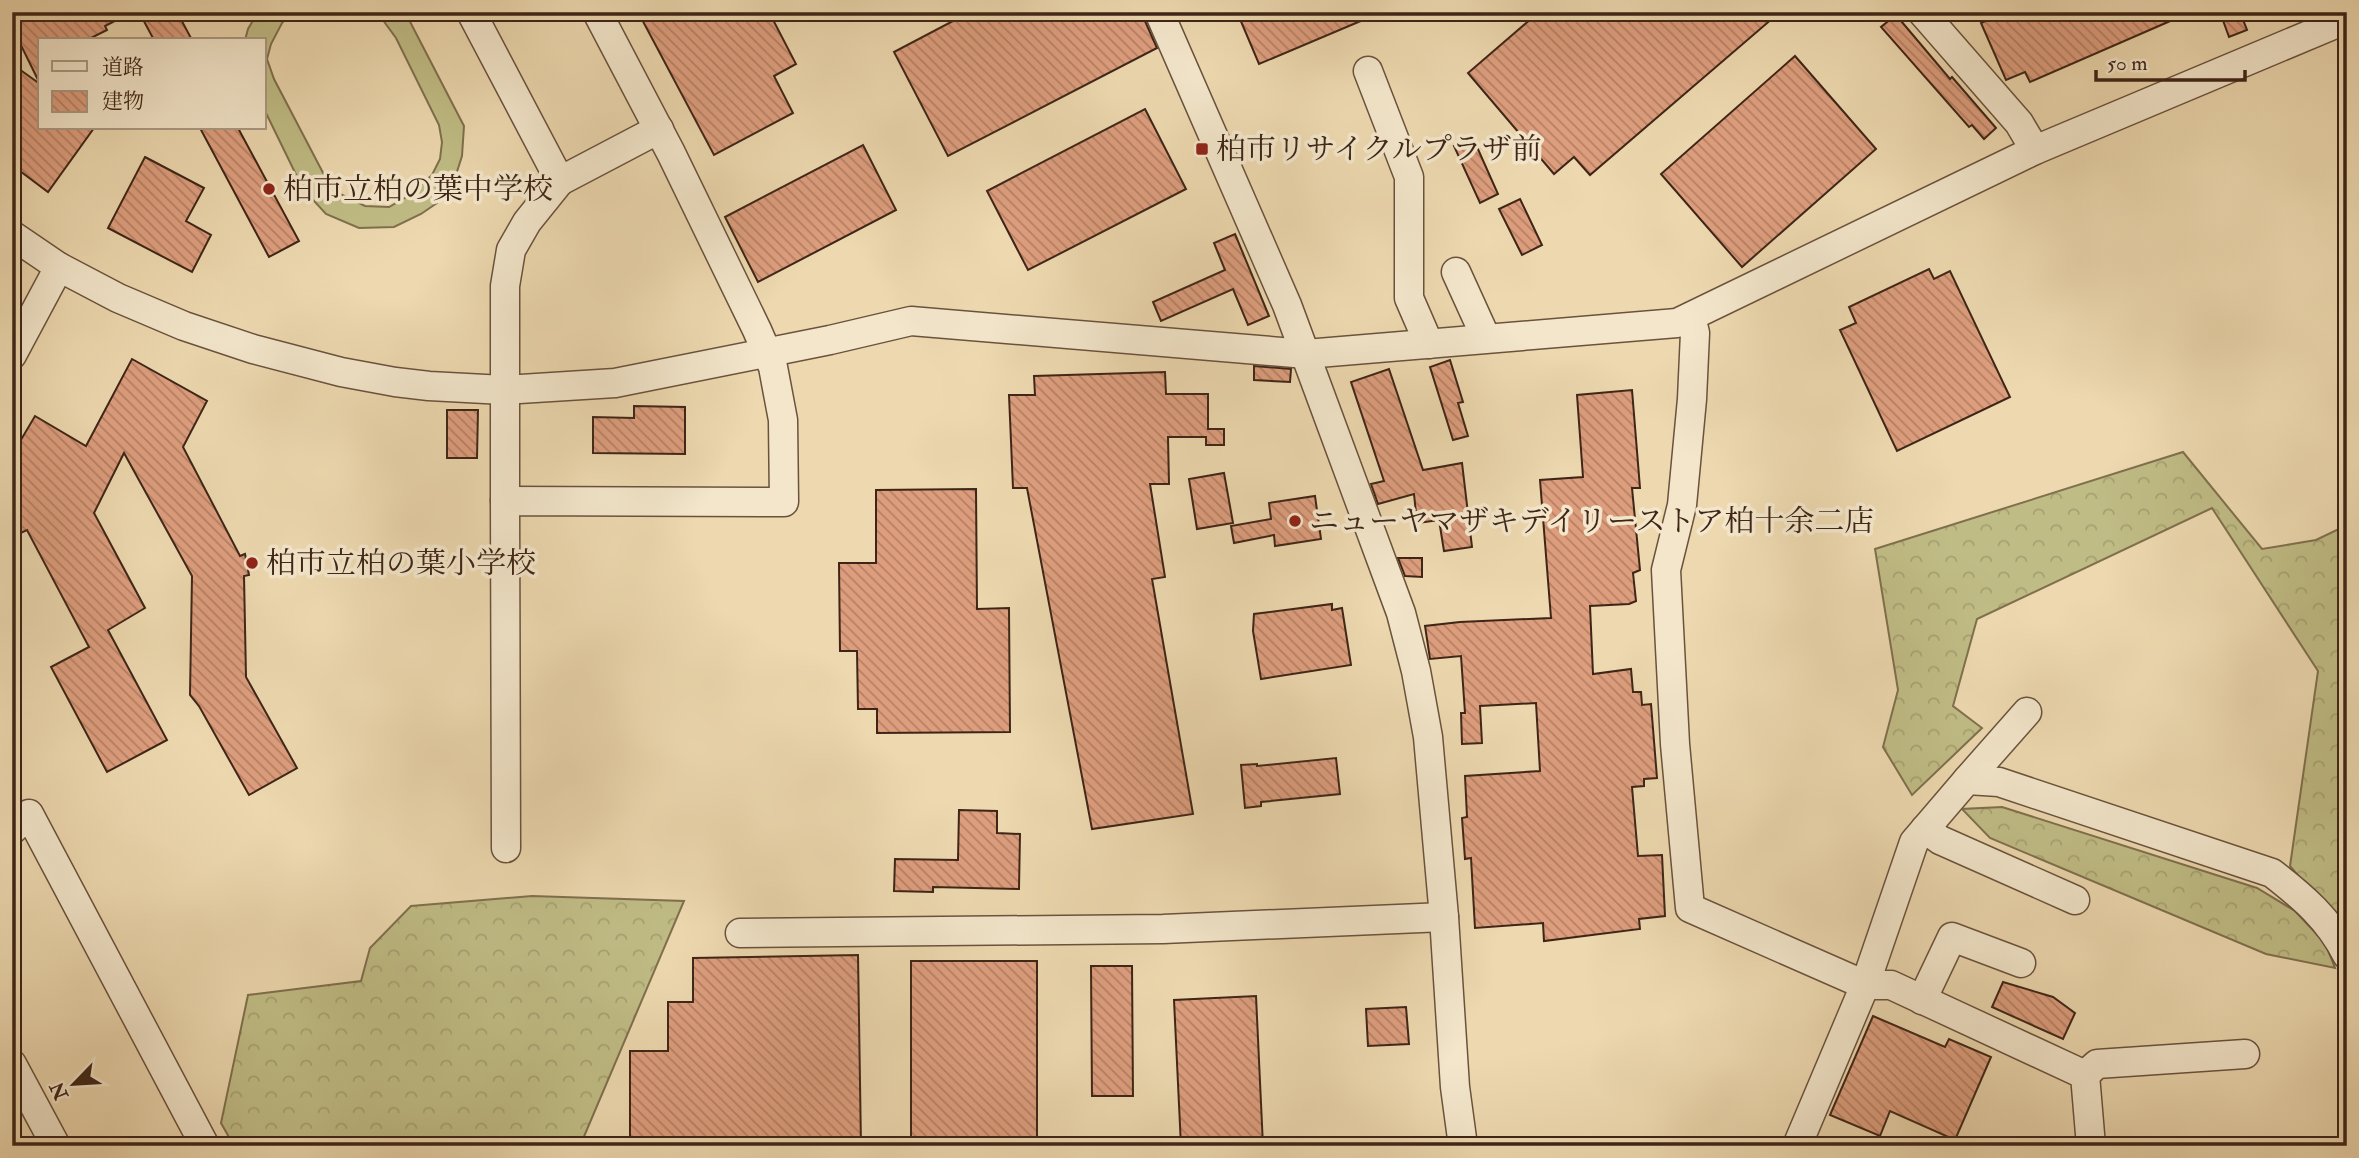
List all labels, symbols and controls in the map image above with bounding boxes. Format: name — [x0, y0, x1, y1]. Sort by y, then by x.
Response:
legend — [38, 38, 266, 130]
scale bar — [2096, 38, 2245, 82]
text: 50 m — [2107, 50, 2148, 77]
text: 道路 — [102, 54, 144, 81]
text: 建物 — [102, 88, 144, 115]
place label: 柏市リサイクルプラザ前 — [1216, 131, 1542, 168]
marker: 柏市リサイクルプラザ前 — [1194, 141, 1210, 157]
place label: 柏市立柏の葉中学校 — [283, 171, 553, 208]
marker: 柏市立柏の葉中学校 — [261, 181, 277, 197]
place label: ニューヤマザキデイリーストア柏十余二店 — [1309, 503, 1875, 540]
marker: ニューヤマザキデイリーストア柏十余二店 — [1287, 513, 1303, 529]
place label: 柏市立柏の葉小学校 — [266, 545, 536, 582]
marker: 柏市立柏の葉小学校 — [244, 555, 260, 571]
north arrow — [38, 1050, 108, 1120]
text: N — [45, 1077, 74, 1104]

